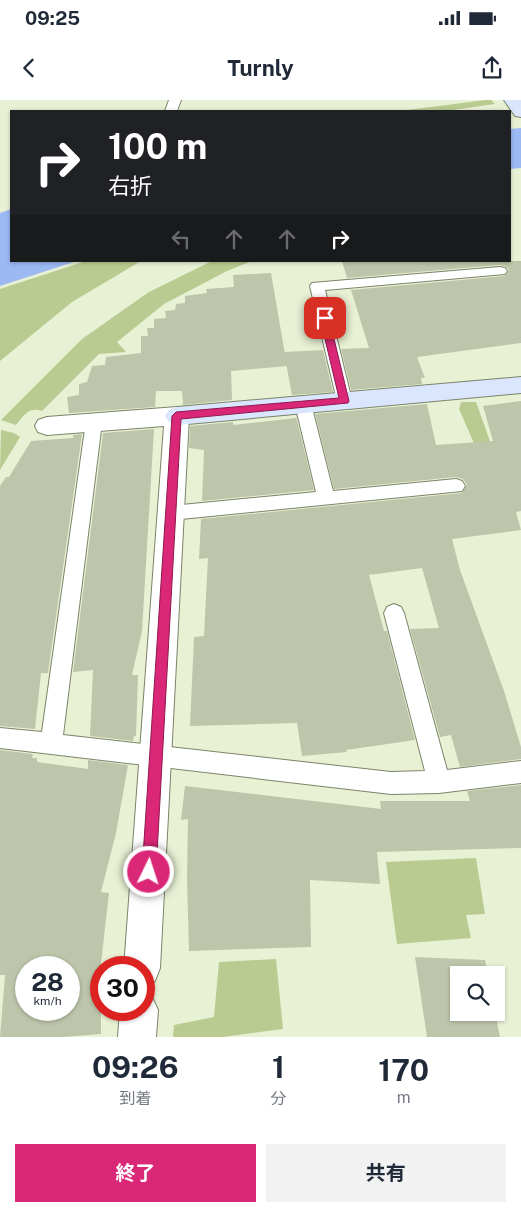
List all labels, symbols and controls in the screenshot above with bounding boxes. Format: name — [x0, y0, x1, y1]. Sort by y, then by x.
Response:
text: 09:25 — [25, 7, 80, 29]
icon: back — [15, 54, 43, 82]
icon: share — [478, 54, 506, 82]
text: Turnly — [227, 55, 294, 81]
text: 100 m — [108, 126, 207, 167]
icon: right — [25, 130, 90, 195]
text: 右折 — [108, 173, 152, 199]
icon: left — [167, 225, 195, 253]
icon: ahead — [220, 225, 248, 253]
icon: ahead — [273, 225, 301, 253]
icon: right — [326, 225, 354, 253]
pin — [304, 297, 346, 339]
icon: arrive — [311, 304, 339, 332]
position arrow — [122, 845, 174, 897]
speed limit sign: 30 — [90, 956, 155, 1021]
map controls — [450, 966, 505, 1021]
button: search — [450, 966, 505, 1021]
text: 28 — [31, 967, 64, 997]
text: km/h — [33, 994, 62, 1008]
text: 09:26 — [92, 1049, 178, 1085]
text: 1 — [272, 1049, 285, 1085]
text: 170 — [378, 1052, 429, 1088]
text: m — [397, 1088, 411, 1107]
text: 到着 — [119, 1089, 151, 1108]
text: 分 — [270, 1089, 286, 1108]
button: 終了 — [15, 1144, 256, 1202]
button: 共有 — [266, 1144, 506, 1202]

